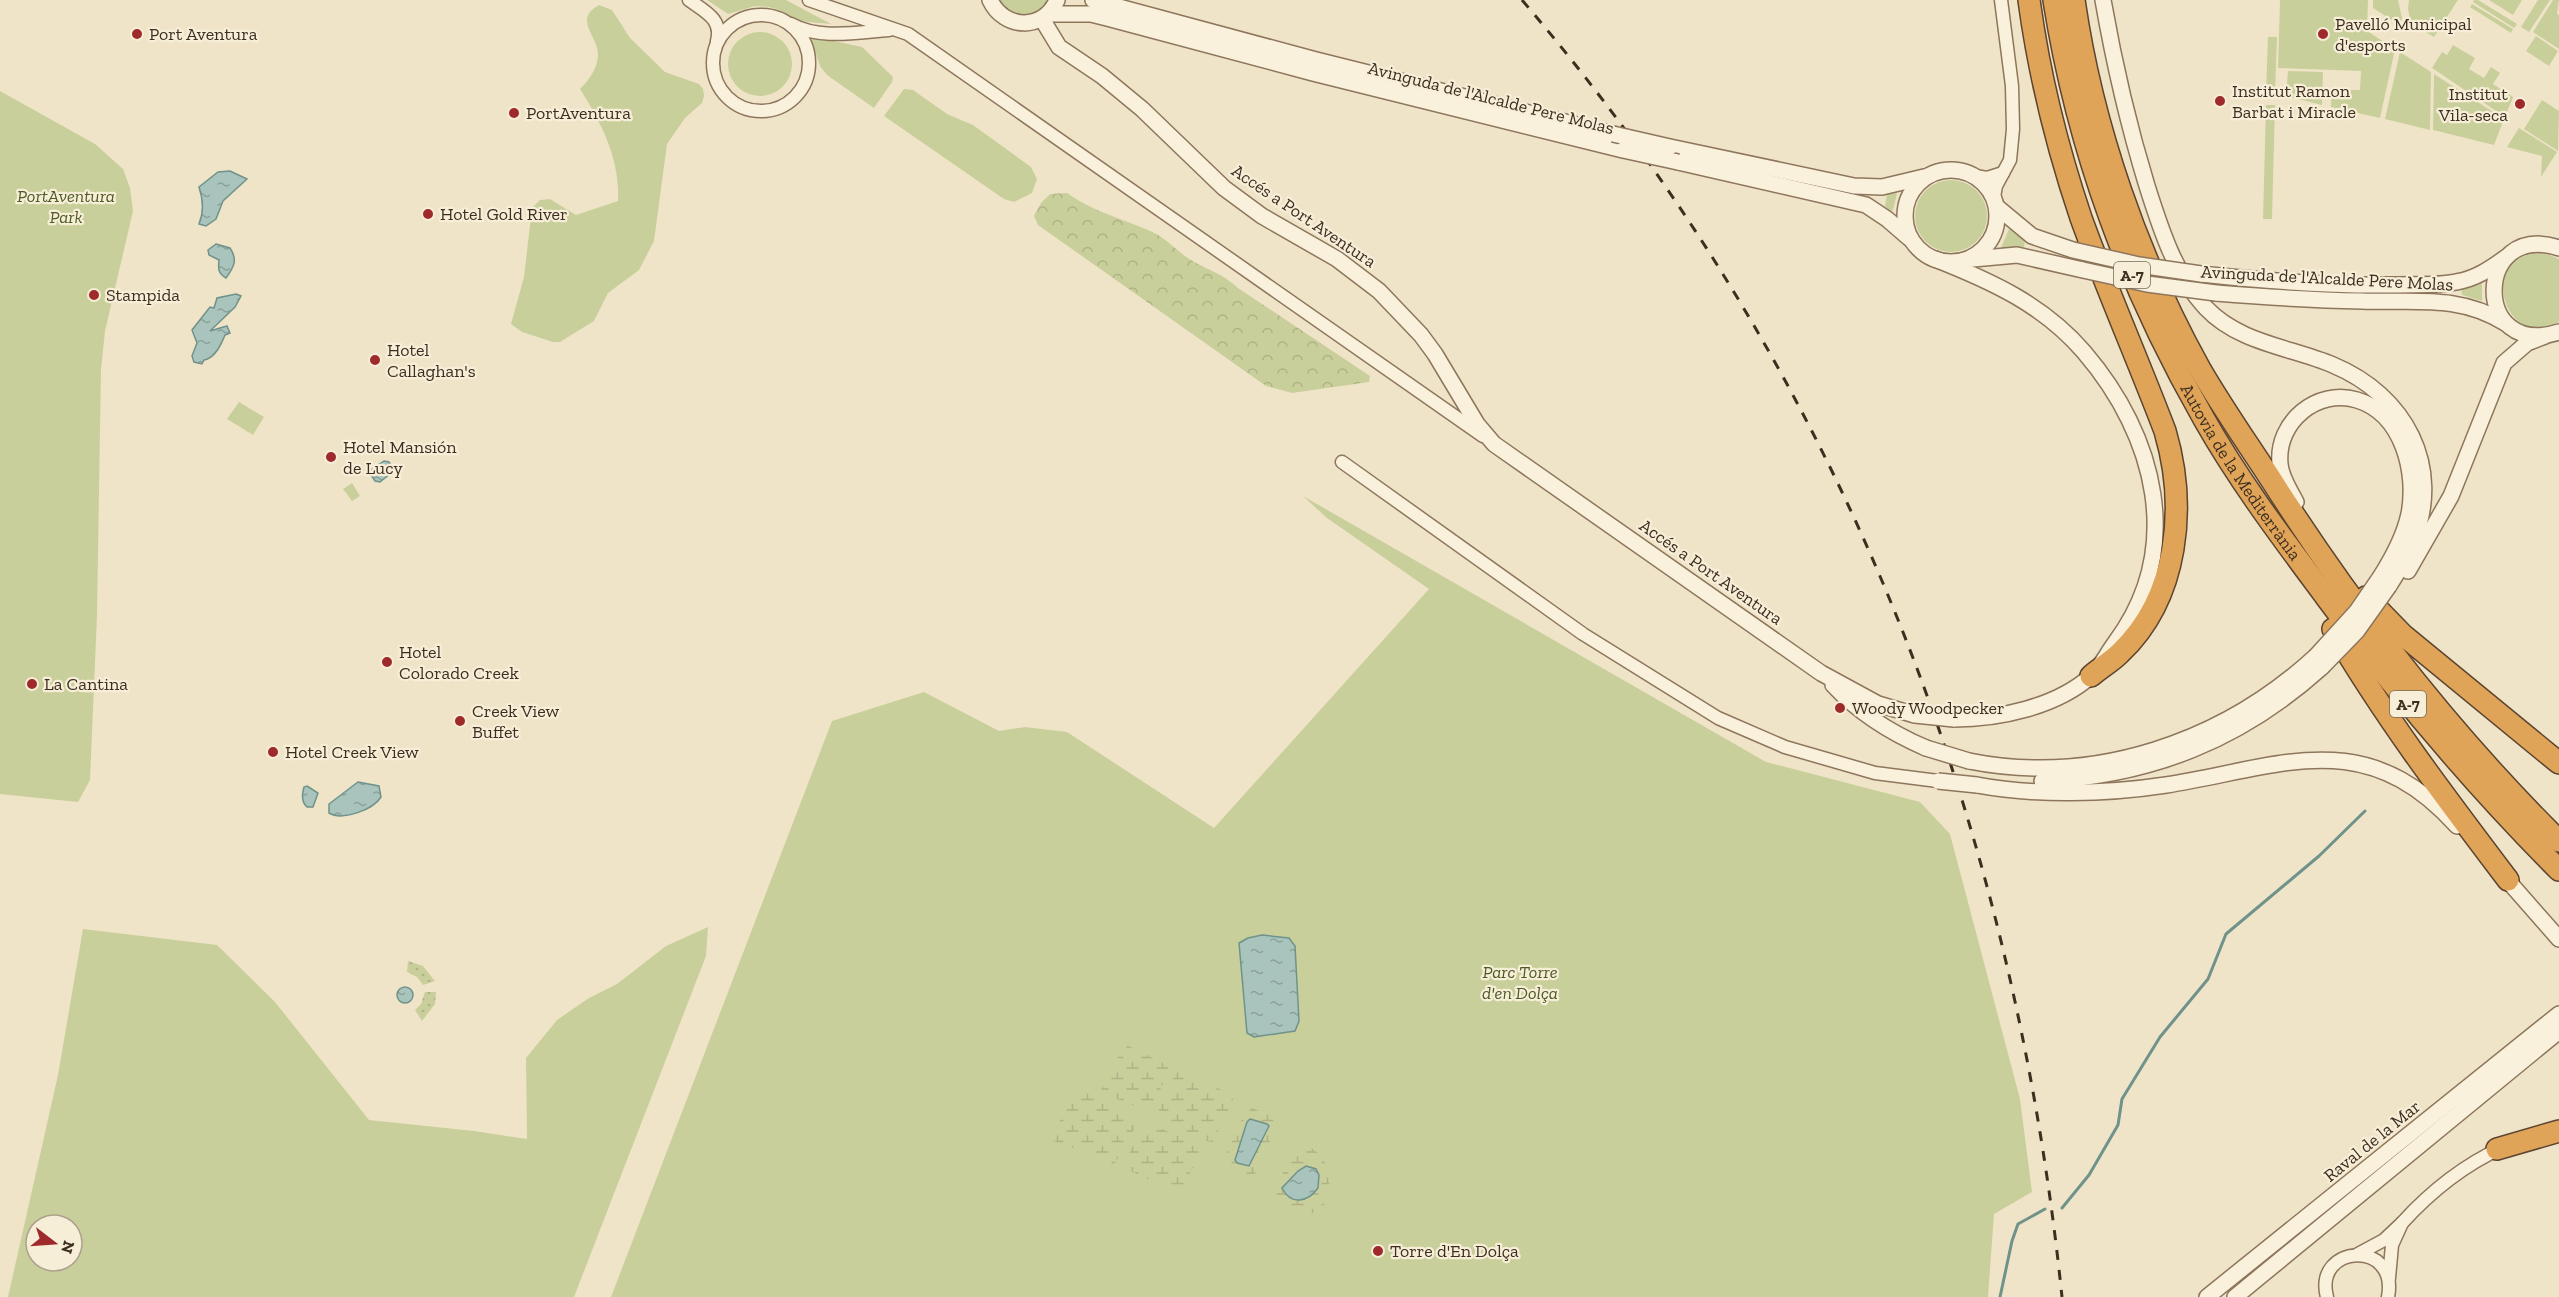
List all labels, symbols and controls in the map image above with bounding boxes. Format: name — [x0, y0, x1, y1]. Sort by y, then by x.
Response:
place label: Pavelló Municipal d'esports — [2335, 13, 2472, 56]
place label: Port Aventura — [149, 23, 258, 45]
marker: Port Aventura — [130, 27, 144, 41]
marker: Pavelló Municipal d'esports — [2316, 27, 2330, 41]
street label: Avinguda de l'Alcalde Pere Molas — [1366, 57, 1616, 139]
place label: Institut Ramon Barbat i Miracle — [2232, 80, 2356, 123]
place label: Institut Vila-seca — [2438, 83, 2508, 126]
marker: Institut Ramon Barbat i Miracle — [2213, 94, 2227, 108]
marker: Institut Vila-seca — [2513, 97, 2527, 111]
place label: PortAventura — [526, 102, 631, 124]
marker: PortAventura — [507, 106, 521, 120]
street label: Accés a Port Aventura — [1228, 159, 1381, 273]
park label: PortAventura Park — [17, 185, 115, 228]
place label: Hotel Gold River — [440, 203, 568, 225]
marker: Hotel Gold River — [421, 207, 435, 221]
street label: Avinguda de l'Alcalde Pere Molas — [2200, 260, 2454, 296]
road number: A-7 — [2114, 262, 2150, 288]
place label: Stampida — [106, 284, 180, 306]
marker: Stampida — [87, 288, 101, 302]
place label: Hotel Callaghan's — [387, 339, 476, 382]
marker: Hotel Callaghan's — [368, 353, 382, 367]
street label: Autovia de la Mediterrània — [2176, 380, 2306, 565]
place label: Hotel Mansión de Lucy — [343, 436, 457, 479]
marker: Hotel Mansión de Lucy — [324, 450, 338, 464]
street label: Accés a Port Aventura — [1635, 514, 1787, 630]
place label: Hotel Colorado Creek — [399, 641, 519, 684]
marker: Hotel Colorado Creek — [380, 655, 394, 669]
place label: La Cantina — [44, 673, 128, 695]
marker: La Cantina — [25, 677, 39, 691]
road number: A-7 — [2390, 691, 2426, 717]
place label: Woody Woodpecker — [1852, 697, 2005, 719]
place label: Creek View Buffet — [472, 700, 560, 743]
marker: Woody Woodpecker — [1833, 701, 1847, 715]
marker: Creek View Buffet — [453, 714, 467, 728]
place label: Hotel Creek View — [285, 741, 419, 763]
marker: Hotel Creek View — [266, 745, 280, 759]
park label: Parc Torre d'en Dolça — [1482, 961, 1558, 1004]
street label: Raval de la Mar — [2319, 1095, 2425, 1187]
north arrow — [24, 1213, 84, 1273]
text: N — [57, 1239, 79, 1256]
place label: Torre d'En Dolça — [1390, 1240, 1519, 1262]
marker: Torre d'En Dolça — [1371, 1244, 1385, 1258]

